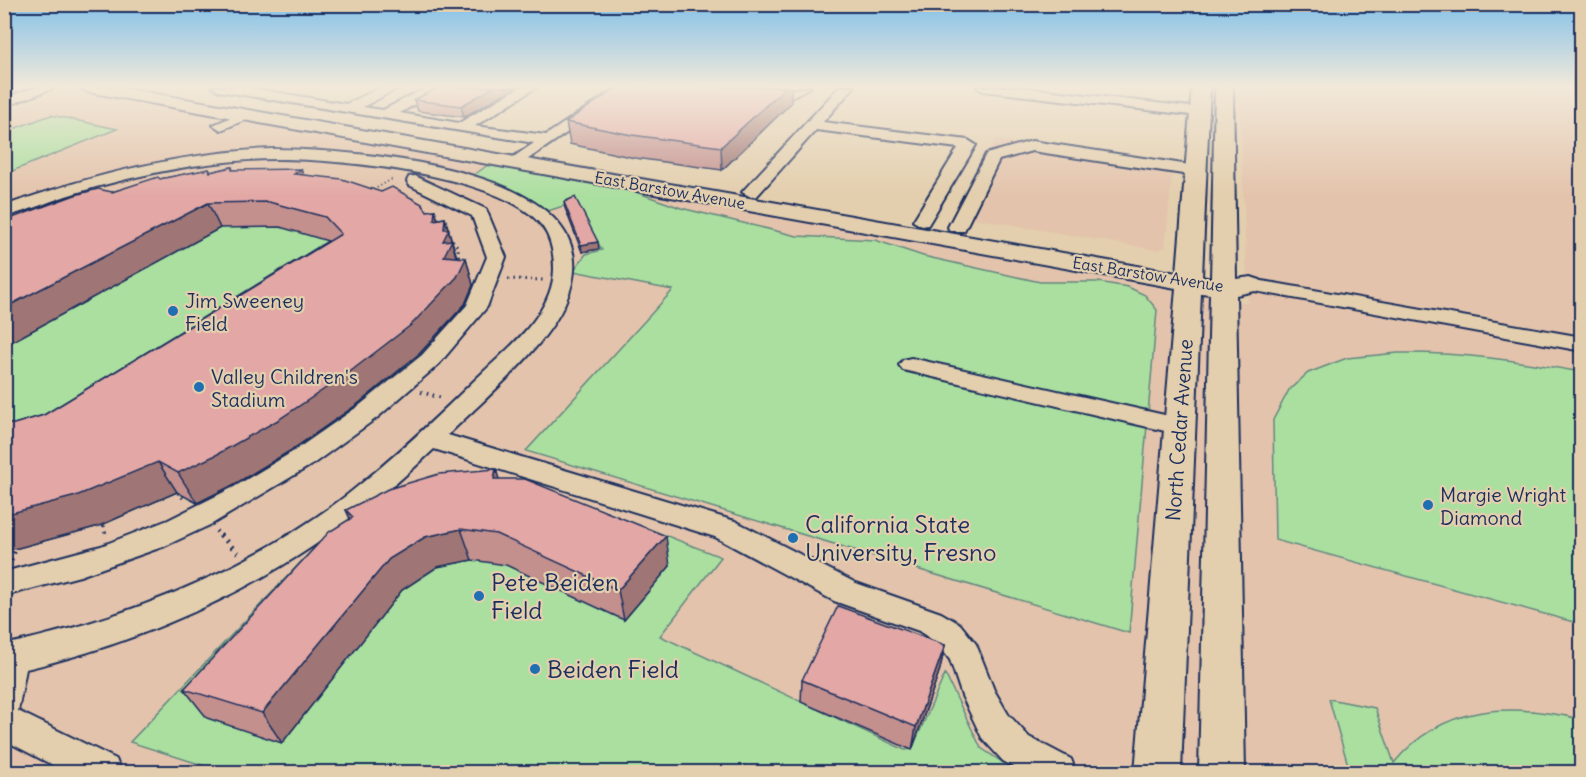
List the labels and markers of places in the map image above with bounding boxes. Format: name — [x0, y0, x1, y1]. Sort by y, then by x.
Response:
place label: Jim Sweeney Field — [185, 288, 304, 336]
marker: Jim Sweeney Field — [166, 304, 180, 318]
place label: Valley Children's Stadium — [211, 364, 358, 412]
marker: Valley Children's Stadium — [192, 380, 206, 394]
place label: Margie Wright Diamond — [1440, 482, 1566, 530]
marker: Margie Wright Diamond — [1421, 498, 1435, 512]
place label: California State University, Fresno — [805, 509, 996, 567]
marker: California State University, Fresno — [786, 531, 800, 545]
place label: Pete Beiden Field — [491, 567, 619, 625]
marker: Pete Beiden Field — [472, 589, 486, 603]
place label: Beiden Field — [547, 654, 679, 684]
marker: Beiden Field — [528, 662, 542, 676]

